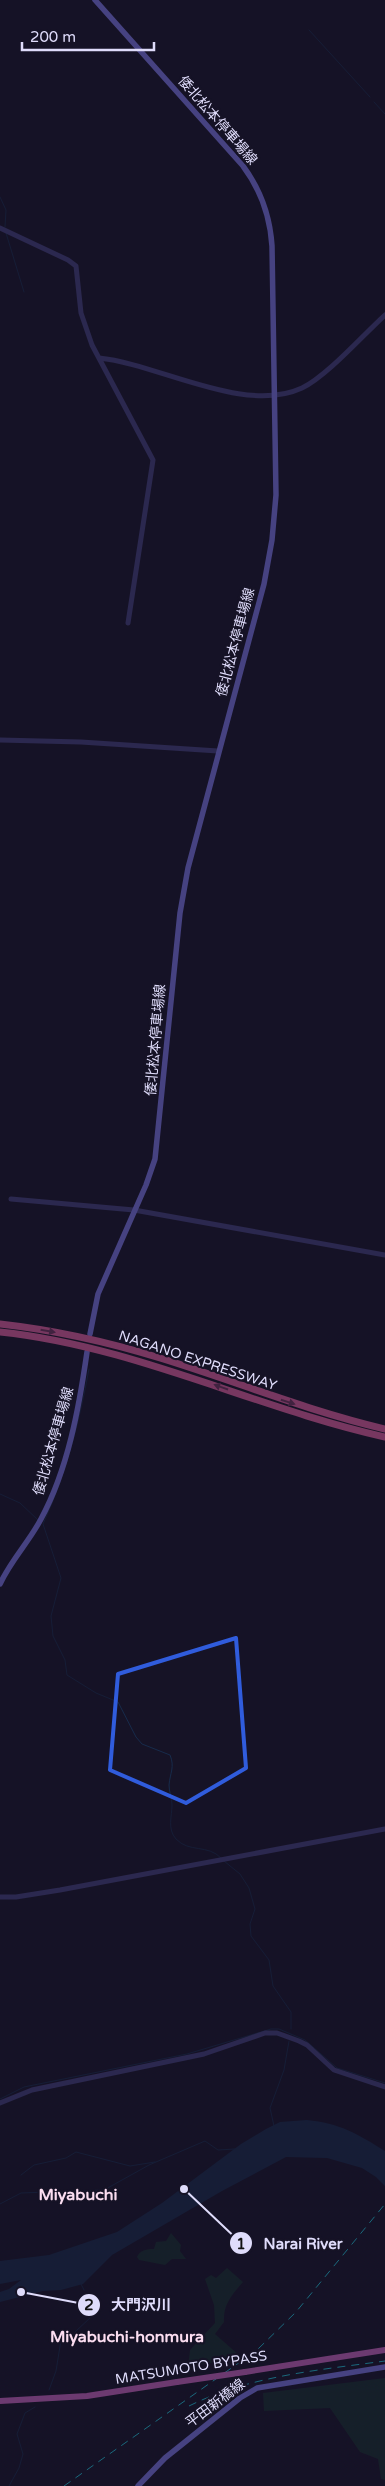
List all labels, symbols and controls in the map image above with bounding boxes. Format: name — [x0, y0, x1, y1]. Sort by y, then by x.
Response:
scale bar — [22, 20, 155, 52]
text: 200 m — [30, 28, 76, 46]
street label: 倭北松本停車場線 — [174, 72, 261, 168]
street label: 倭北松本停車場線 — [213, 586, 258, 698]
street label: 倭北松本停車場線 — [142, 984, 169, 1097]
street label: NAGANO EXPRESSWAY — [117, 1327, 279, 1394]
one-way arrow — [41, 1328, 57, 1336]
one-way arrow — [214, 1383, 229, 1390]
street label: 倭北松本停車場線 — [30, 1385, 77, 1497]
one-way arrow — [280, 1399, 295, 1406]
district label: Miyabuchi — [39, 2185, 117, 2205]
callout: Narai River — [229, 2228, 353, 2258]
text: 1 — [236, 2235, 246, 2253]
text: Narai River — [264, 2235, 343, 2253]
callout: 大門沢川 — [76, 2290, 181, 2320]
text: 2 — [84, 2296, 94, 2314]
text: 大門沢川 — [111, 2296, 171, 2314]
district label: Miyabuchi-honmura — [50, 2327, 204, 2347]
street label: MATSUMOTO BYPASS — [114, 2347, 268, 2388]
street label: 平田新橋線 — [182, 2376, 248, 2431]

